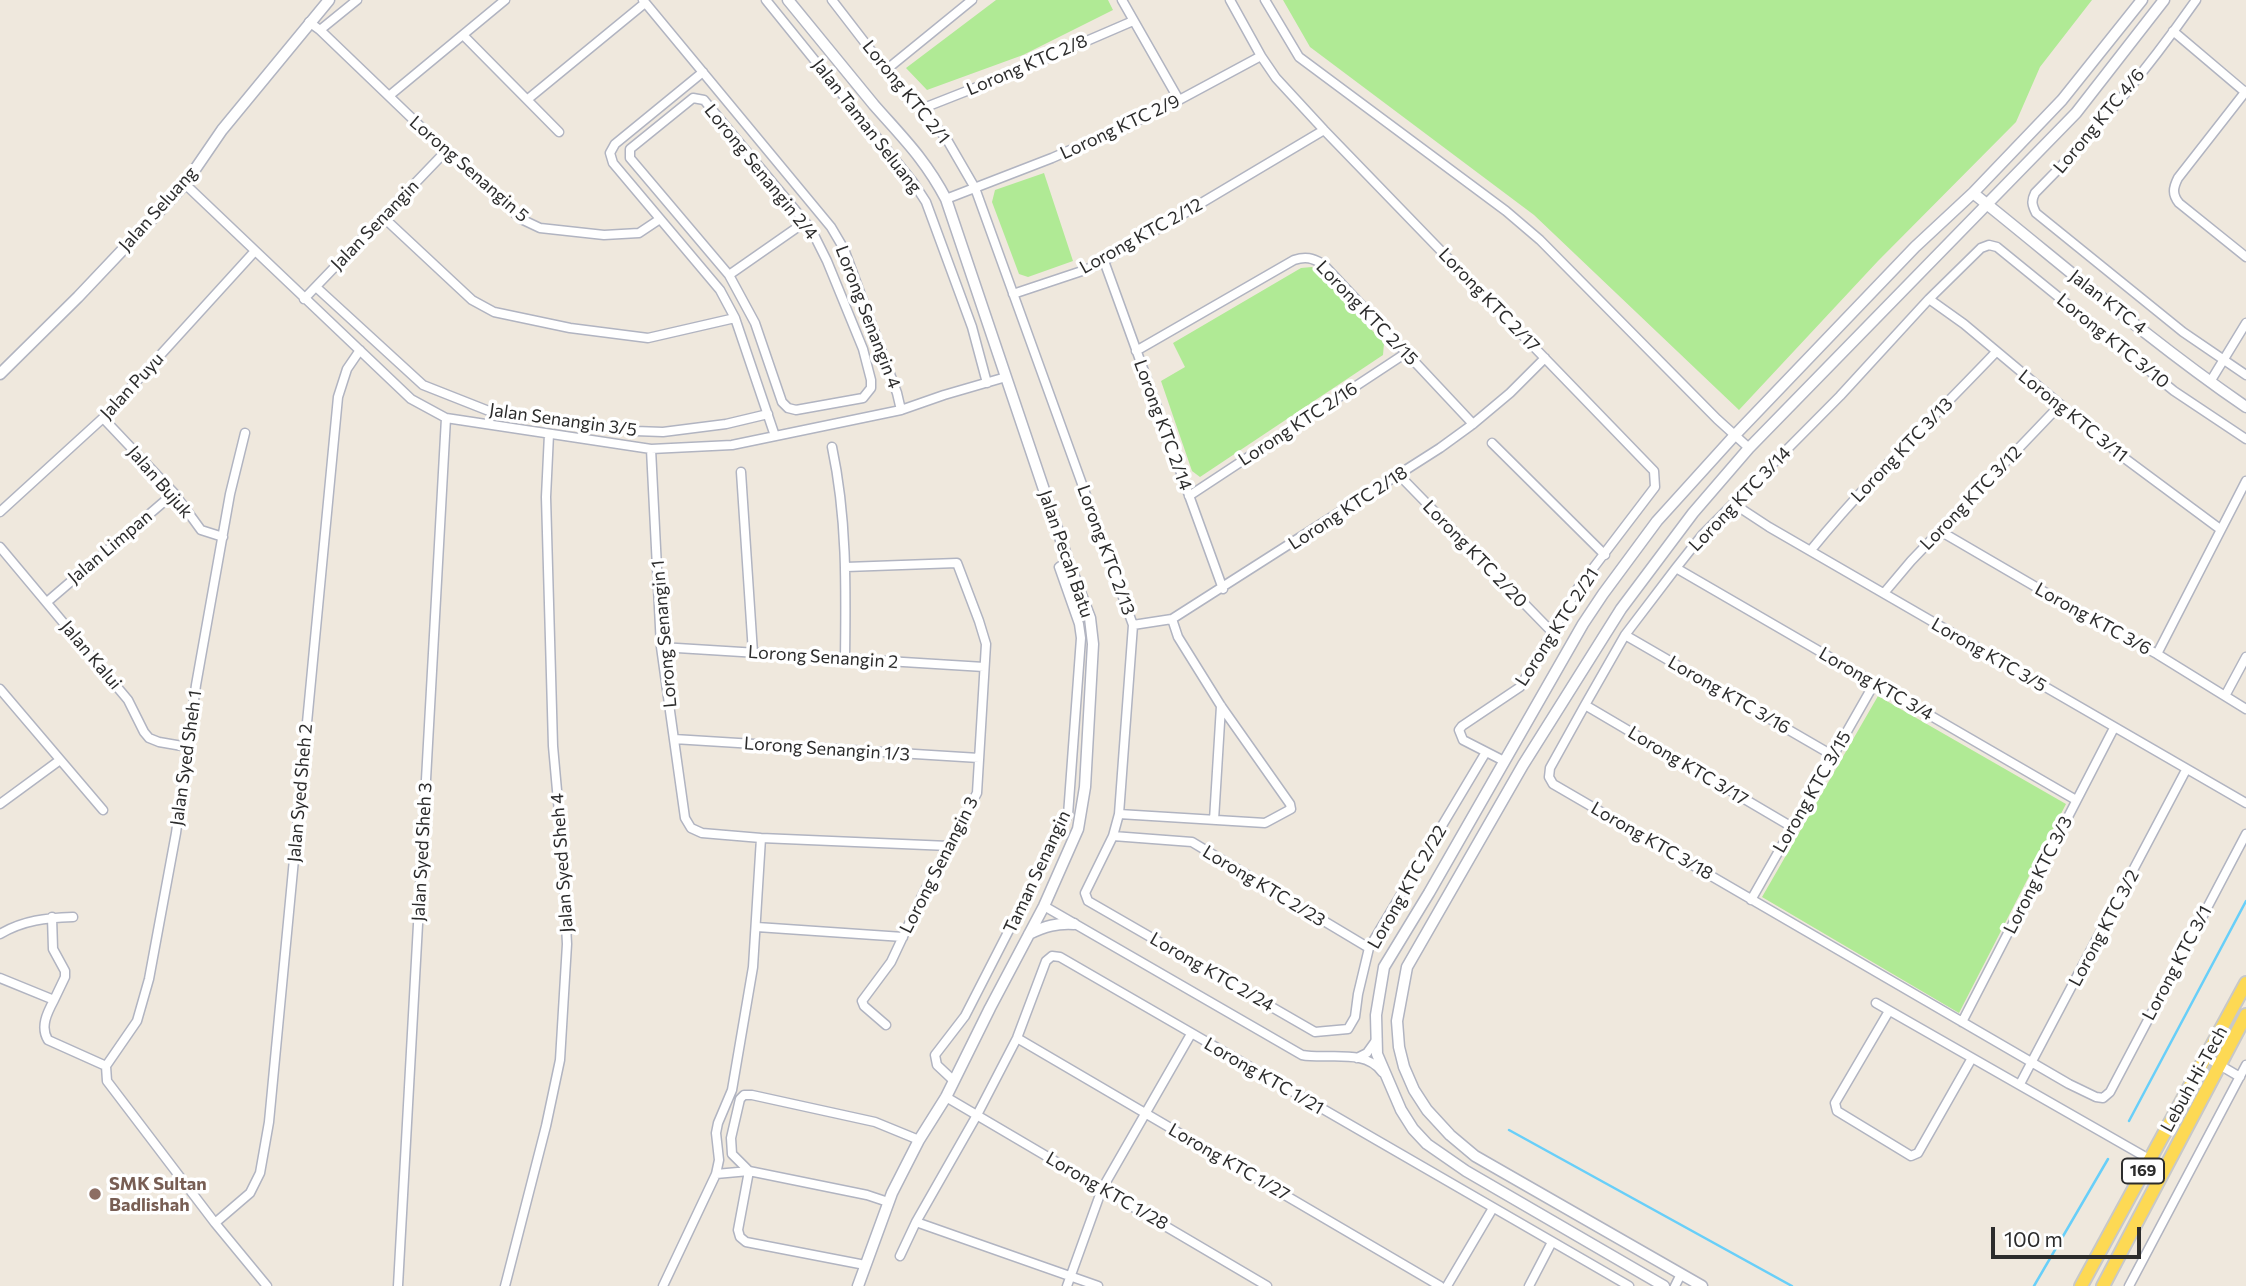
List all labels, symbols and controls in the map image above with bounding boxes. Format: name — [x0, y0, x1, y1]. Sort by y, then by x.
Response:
street label: Lorong KTC 2/8 — [963, 30, 1091, 100]
street label: Lorong KTC 2/1 — [858, 36, 954, 148]
street label: Jalan Taman Seluang — [808, 54, 926, 198]
street label: Lorong KTC 4/6 — [2049, 64, 2149, 178]
street label: Lorong KTC 2/9 — [1057, 90, 1183, 164]
street label: Lorong Senangin 2/4 — [700, 100, 822, 244]
street label: Lorong Senangin 5 — [405, 111, 533, 227]
street label: Jalan Seluang — [114, 162, 202, 256]
street label: Jalan Senangin — [327, 175, 423, 275]
street label: Lorong KTC 2/12 — [1076, 193, 1206, 279]
street label: Lorong Senangin 4 — [831, 243, 905, 391]
street label: Lorong KTC 2/17 — [1434, 244, 1544, 356]
street label: Lorong KTC 2/15 — [1312, 256, 1422, 370]
street label: Jalan KTC 4 — [2065, 265, 2151, 339]
street label: Lorong KTC 3/10 — [2052, 289, 2174, 393]
street label: Jalan Puyu — [96, 348, 168, 424]
street label: Lorong KTC 2/14 — [1129, 357, 1197, 493]
street label: Lorong KTC 3/11 — [2014, 365, 2132, 467]
street label: Lorong KTC 2/16 — [1234, 377, 1362, 471]
street label: Lorong KTC 3/13 — [1847, 393, 1957, 507]
street label: Jalan Senangin 3/5 — [488, 399, 638, 441]
street label: Lorong KTC 3/12 — [1916, 441, 2026, 555]
street label: Jalan Bujuk — [123, 442, 197, 522]
street label: Lorong KTC 3/14 — [1684, 442, 1796, 556]
street label: Lorong KTC 2/18 — [1284, 461, 1412, 555]
street label: Lorong KTC 2/13 — [1072, 482, 1140, 618]
street label: Jalan Pecah Batu — [1034, 487, 1098, 621]
street label: Lorong KTC 2/20 — [1418, 496, 1532, 612]
street label: Jalan Limpan — [63, 505, 157, 589]
street label: Lorong Senangin 1 — [647, 559, 681, 709]
street label: Lorong KTC 2/21 — [1511, 564, 1603, 690]
street label: Lorong KTC 3/6 — [2031, 578, 2155, 660]
street label: Lorong KTC 3/5 — [1928, 613, 2050, 697]
street label: Jalan Kalui — [56, 616, 126, 694]
street label: Lorong Senangin 2 — [747, 641, 899, 673]
street label: Lorong KTC 3/4 — [1815, 643, 1937, 725]
street label: Lorong KTC 3/16 — [1664, 651, 1794, 739]
street label: Jalan Syed Sheh 1 — [166, 689, 206, 827]
street label: Lorong KTC 3/17 — [1624, 722, 1752, 810]
street label: Jalan Syed Sheh 2 — [283, 723, 317, 863]
street label: Lorong KTC 3/15 — [1768, 727, 1856, 857]
street label: Lorong Senangin 1/3 — [743, 732, 911, 766]
street label: Jalan Syed Sheh 3 — [408, 782, 436, 922]
street label: Jalan Syed Sheh 4 — [546, 793, 578, 933]
street label: Lorong Senangin 3 — [895, 793, 983, 937]
street label: Lorong KTC 3/18 — [1587, 797, 1717, 885]
street label: Taman Senangin — [999, 807, 1075, 937]
street label: Lorong KTC 3/3 — [1999, 813, 2077, 937]
street label: Lorong KTC 2/22 — [1363, 821, 1451, 953]
street label: Lorong KTC 2/23 — [1199, 841, 1329, 931]
street label: Lorong KTC 3/2 — [2064, 866, 2144, 990]
street label: Lorong KTC 3/1 — [2138, 902, 2216, 1024]
street label: Lorong KTC 2/24 — [1146, 928, 1278, 1016]
street label: Lebuh Hi-Tech — [2156, 1022, 2232, 1136]
street label: Lorong KTC 1/21 — [1200, 1033, 1328, 1119]
street label: Lorong KTC 1/27 — [1165, 1119, 1293, 1205]
street label: Lorong KTC 1/28 — [1042, 1147, 1172, 1235]
road number: 169 — [2122, 1158, 2164, 1184]
place label: SMK Sultan Badlishah — [109, 1173, 207, 1216]
marker: SMK Sultan Badlishah — [87, 1186, 103, 1202]
scale bar — [1994, 1212, 2144, 1256]
text: 100 m — [2004, 1226, 2063, 1251]

